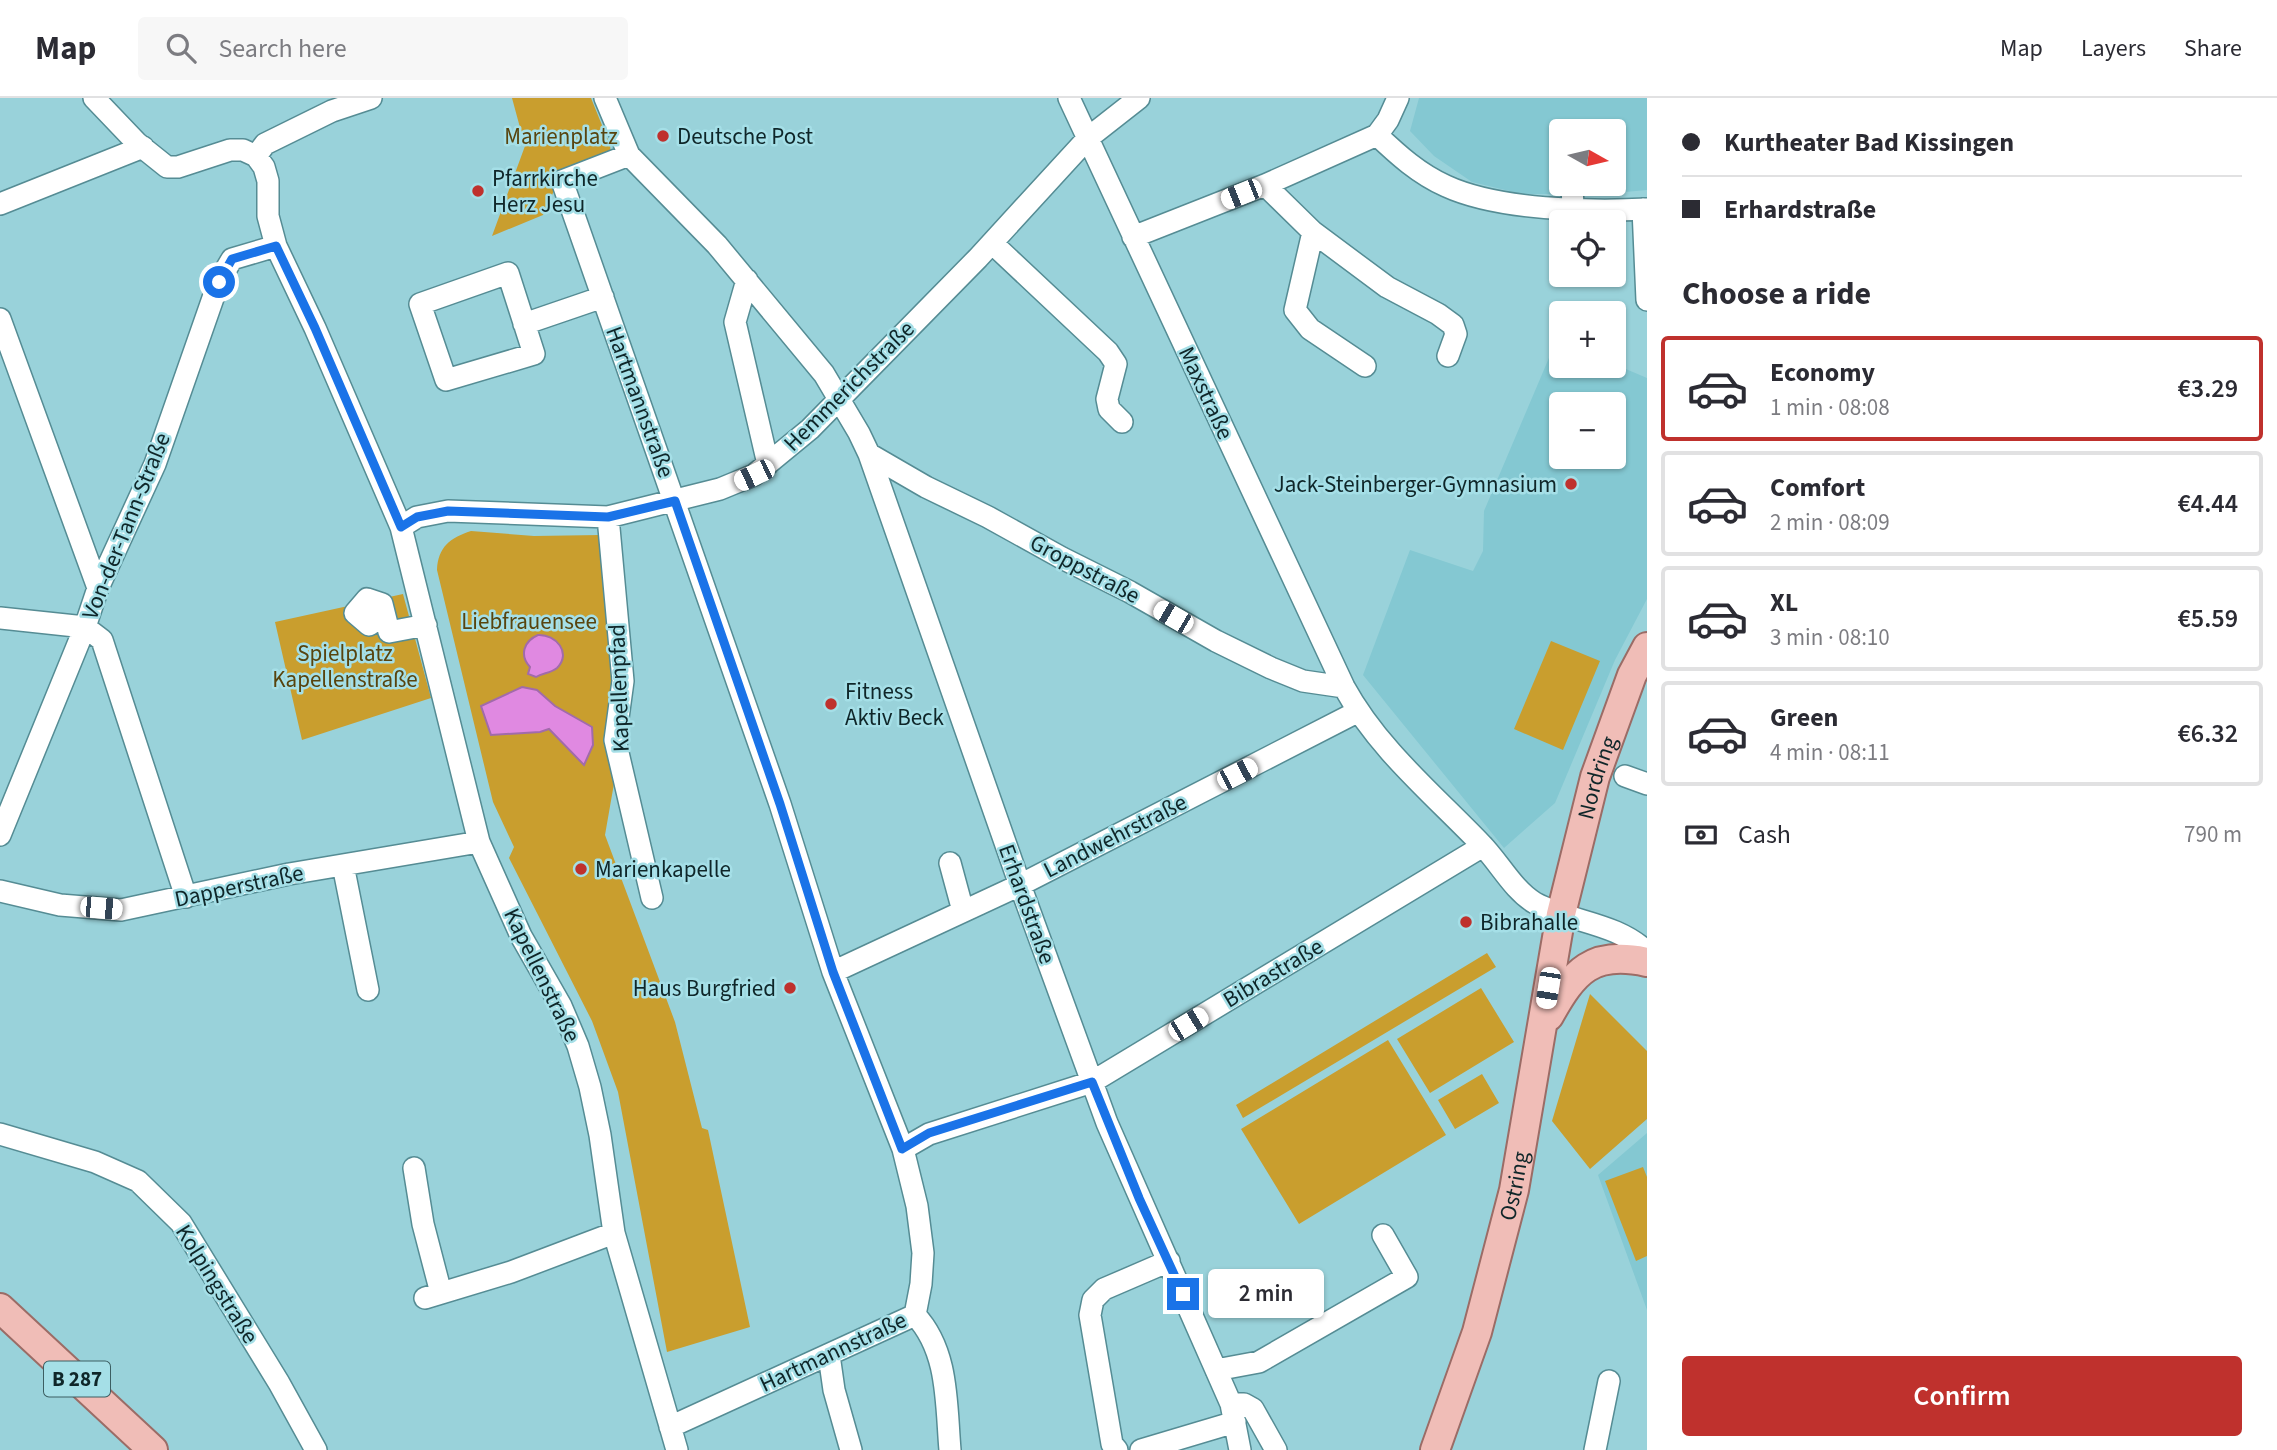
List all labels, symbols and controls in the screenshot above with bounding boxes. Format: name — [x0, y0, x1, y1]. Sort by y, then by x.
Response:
search box — [138, 17, 628, 80]
text: Map — [35, 25, 96, 72]
icon: search — [162, 29, 200, 67]
text: Search here — [218, 30, 347, 67]
text: Map — [2000, 31, 2043, 66]
text: Layers — [2081, 31, 2146, 66]
text: Share — [2184, 31, 2242, 66]
north arrow — [1549, 119, 1626, 196]
map controls — [1549, 119, 1626, 469]
park label: Marienplatz — [504, 120, 618, 153]
place label: Deutsche Post — [677, 120, 813, 153]
text: Kurtheater Bad Kissingen — [1724, 124, 2014, 161]
marker: Deutsche Post — [655, 128, 671, 144]
place label: Pfarrkirche Herz Jesu — [492, 162, 598, 221]
car — [1218, 176, 1265, 212]
marker: Pfarrkirche Herz Jesu — [470, 183, 486, 199]
text: Erhardstraße — [1724, 191, 1876, 228]
button: locate — [1549, 210, 1626, 287]
route start — [203, 266, 235, 298]
text: Choose a ride — [1682, 271, 1871, 317]
button: + — [1549, 301, 1626, 378]
street label: Hemmerichstraße — [776, 313, 922, 459]
street label: Hartmannstraße — [597, 322, 683, 482]
street label: Maxstraße — [1170, 341, 1242, 445]
text: Economy — [1770, 354, 1875, 391]
icon: car — [1686, 357, 1749, 420]
text: €3.29 — [2177, 370, 2238, 407]
text: 1 min · 08:08 — [1770, 391, 1890, 424]
button: − — [1549, 392, 1626, 469]
street label: Von-der-Tann-Straße — [73, 428, 179, 624]
car — [731, 456, 778, 494]
place label: Jack-Steinberger-Gymnasium — [1274, 468, 1557, 501]
text: Comfort — [1770, 469, 1865, 506]
icon: car — [1686, 472, 1749, 535]
marker: Jack-Steinberger-Gymnasium — [1563, 476, 1579, 492]
text: €4.44 — [2177, 485, 2238, 522]
text: 2 min · 08:09 — [1770, 506, 1890, 539]
street label: Groppstraße — [1024, 526, 1146, 612]
text: XL — [1770, 584, 1798, 621]
icon: car — [1686, 587, 1749, 650]
car — [1150, 597, 1197, 637]
text: €5.59 — [2177, 600, 2238, 637]
park label: Liebfrauensee — [461, 605, 597, 638]
text: 3 min · 08:10 — [1770, 621, 1890, 654]
street label: Kapellenpfad — [600, 623, 638, 753]
park label: Spielplatz Kapellenstraße — [272, 637, 418, 696]
place label: Fitness Aktiv Beck — [845, 675, 945, 734]
marker: Fitness Aktiv Beck — [823, 696, 839, 712]
text: Green — [1770, 699, 1838, 736]
icon: car — [1686, 702, 1749, 765]
text: €6.32 — [2177, 715, 2238, 752]
street label: Nordring — [1569, 731, 1625, 823]
text: 4 min · 08:11 — [1770, 736, 1890, 769]
car — [1214, 755, 1261, 793]
street label: Landwehrstraße — [1038, 786, 1192, 886]
icon: cash — [1682, 816, 1720, 854]
text: Cash — [1738, 816, 1791, 853]
text: 790 m — [2184, 818, 2242, 851]
street label: Erhardstraße — [990, 839, 1064, 969]
place label: Marienkapelle — [595, 853, 731, 886]
street label: Dapperstraße — [171, 856, 307, 916]
marker: Marienkapelle — [573, 861, 589, 877]
car — [80, 896, 123, 920]
street label: Kapellenstraße — [495, 902, 589, 1048]
place label: Bibrahalle — [1480, 906, 1578, 939]
marker: Bibrahalle — [1458, 914, 1474, 930]
street label: Bibrastraße — [1217, 930, 1329, 1016]
car — [1535, 966, 1562, 1010]
place label: Haus Burgfried — [633, 972, 776, 1005]
marker: Haus Burgfried — [782, 980, 798, 996]
car — [1165, 1004, 1212, 1044]
street label: Ostring — [1490, 1148, 1537, 1224]
street label: Kolpingstraße — [167, 1218, 267, 1350]
callout: 2 min — [1208, 1270, 1323, 1318]
text: 2 min — [1239, 1277, 1293, 1310]
route end — [1167, 1278, 1199, 1310]
street label: Hartmannstraße — [754, 1303, 912, 1401]
button: Confirm — [1682, 1356, 2242, 1436]
road number: B 287 — [44, 1362, 110, 1396]

